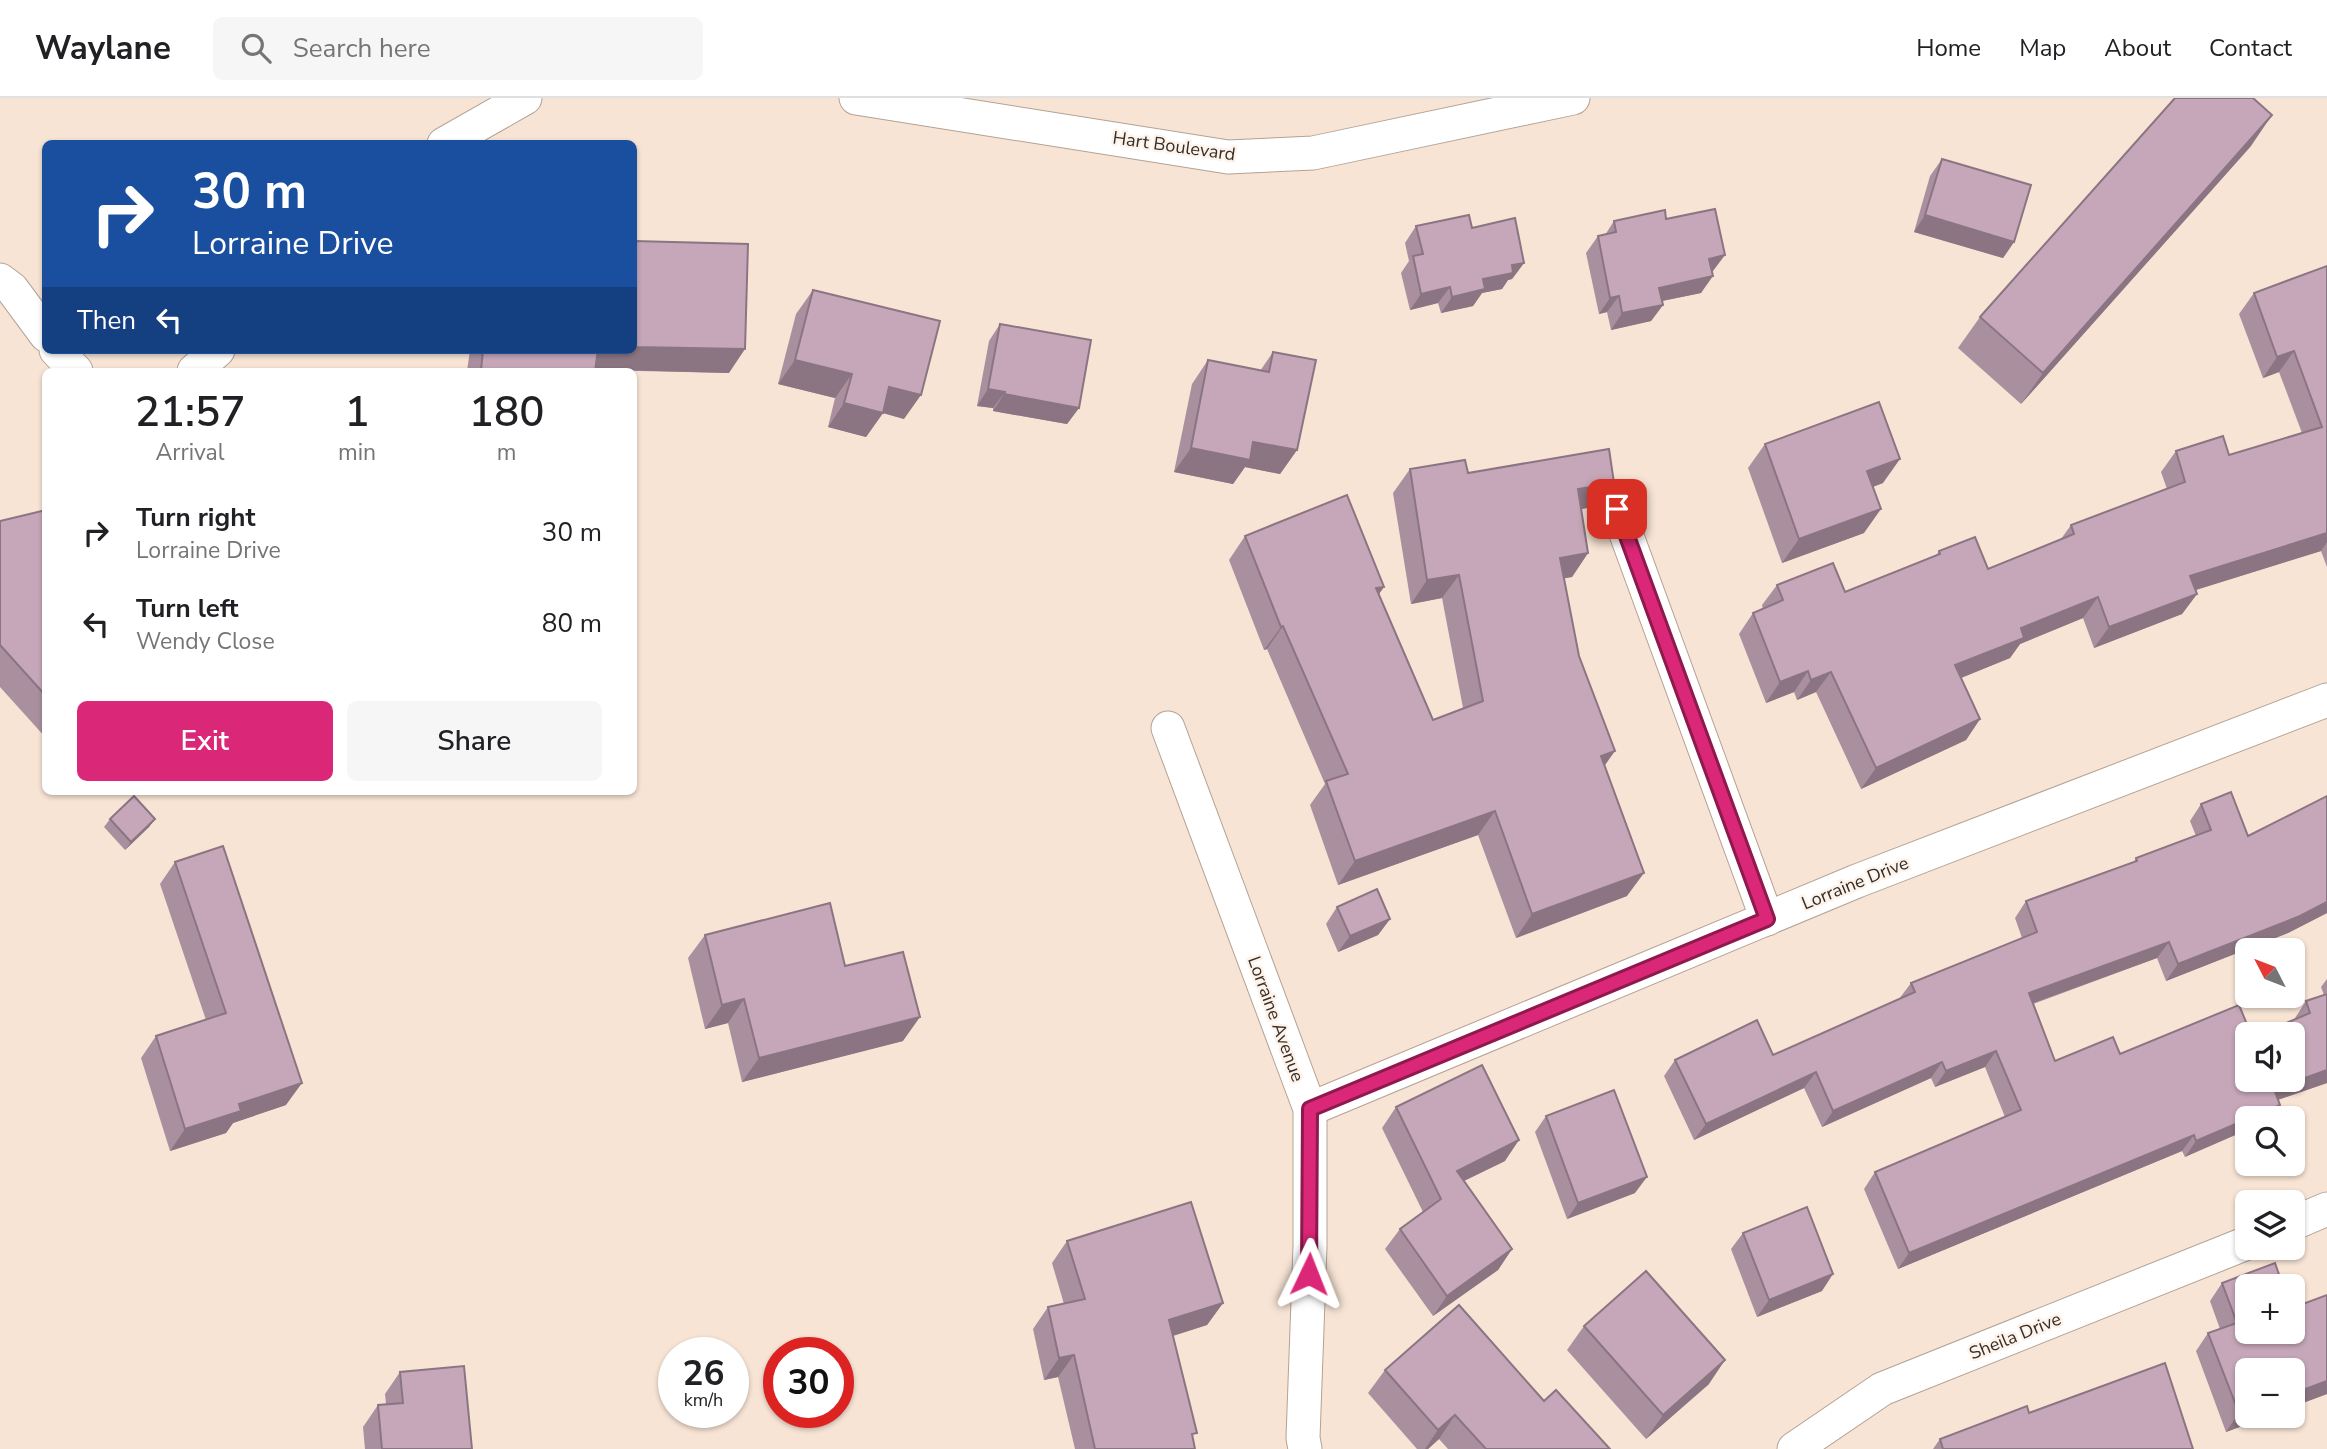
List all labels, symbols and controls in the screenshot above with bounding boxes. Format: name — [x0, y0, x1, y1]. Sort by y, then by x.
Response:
search box — [213, 17, 703, 80]
text: Waylane — [35, 26, 171, 71]
icon: search — [237, 29, 275, 67]
text: Search here — [293, 31, 431, 66]
text: Home — [1916, 32, 1981, 64]
text: Map — [2019, 32, 2066, 64]
text: About — [2104, 32, 2171, 64]
text: Contact — [2209, 32, 2292, 64]
street label: Hart Boulevard — [1111, 126, 1237, 166]
text: 30 m — [192, 158, 307, 225]
icon: right — [77, 168, 168, 259]
text: Lorraine Drive — [192, 222, 393, 265]
icon: left — [150, 301, 188, 339]
text: Then — [77, 303, 136, 338]
text: 21:57 — [135, 384, 245, 441]
text: 1 — [344, 384, 370, 441]
text: 180 — [469, 384, 544, 441]
text: Arrival — [155, 437, 225, 468]
text: min — [338, 437, 376, 468]
text: m — [497, 437, 516, 468]
pin — [1587, 479, 1647, 539]
icon: arrive — [1598, 490, 1636, 528]
text: Turn right — [136, 500, 255, 535]
icon: right — [77, 514, 115, 552]
text: 30 m — [542, 515, 602, 550]
text: Lorraine Drive — [136, 535, 281, 566]
text: Turn left — [136, 591, 239, 626]
icon: left — [77, 605, 115, 643]
text: 80 m — [542, 606, 602, 641]
text: Wendy Close — [136, 626, 275, 657]
button: Exit — [77, 701, 333, 781]
button: Share — [347, 701, 602, 781]
street label: Lorraine Drive — [1798, 851, 1912, 915]
north arrow — [2235, 938, 2305, 1008]
map controls — [2235, 938, 2305, 1428]
street label: Lorraine Avenue — [1242, 953, 1310, 1085]
button: sound — [2235, 1022, 2305, 1092]
button: search — [2235, 1106, 2305, 1176]
button: layers — [2235, 1190, 2305, 1260]
position arrow — [1272, 1237, 1346, 1311]
button: + — [2235, 1274, 2305, 1344]
street label: Sheila Drive — [1965, 1307, 2065, 1365]
speed limit sign: 30 — [763, 1337, 854, 1428]
text: 26 — [682, 1350, 725, 1397]
button: − — [2235, 1358, 2305, 1428]
text: km/h — [684, 1388, 723, 1412]

